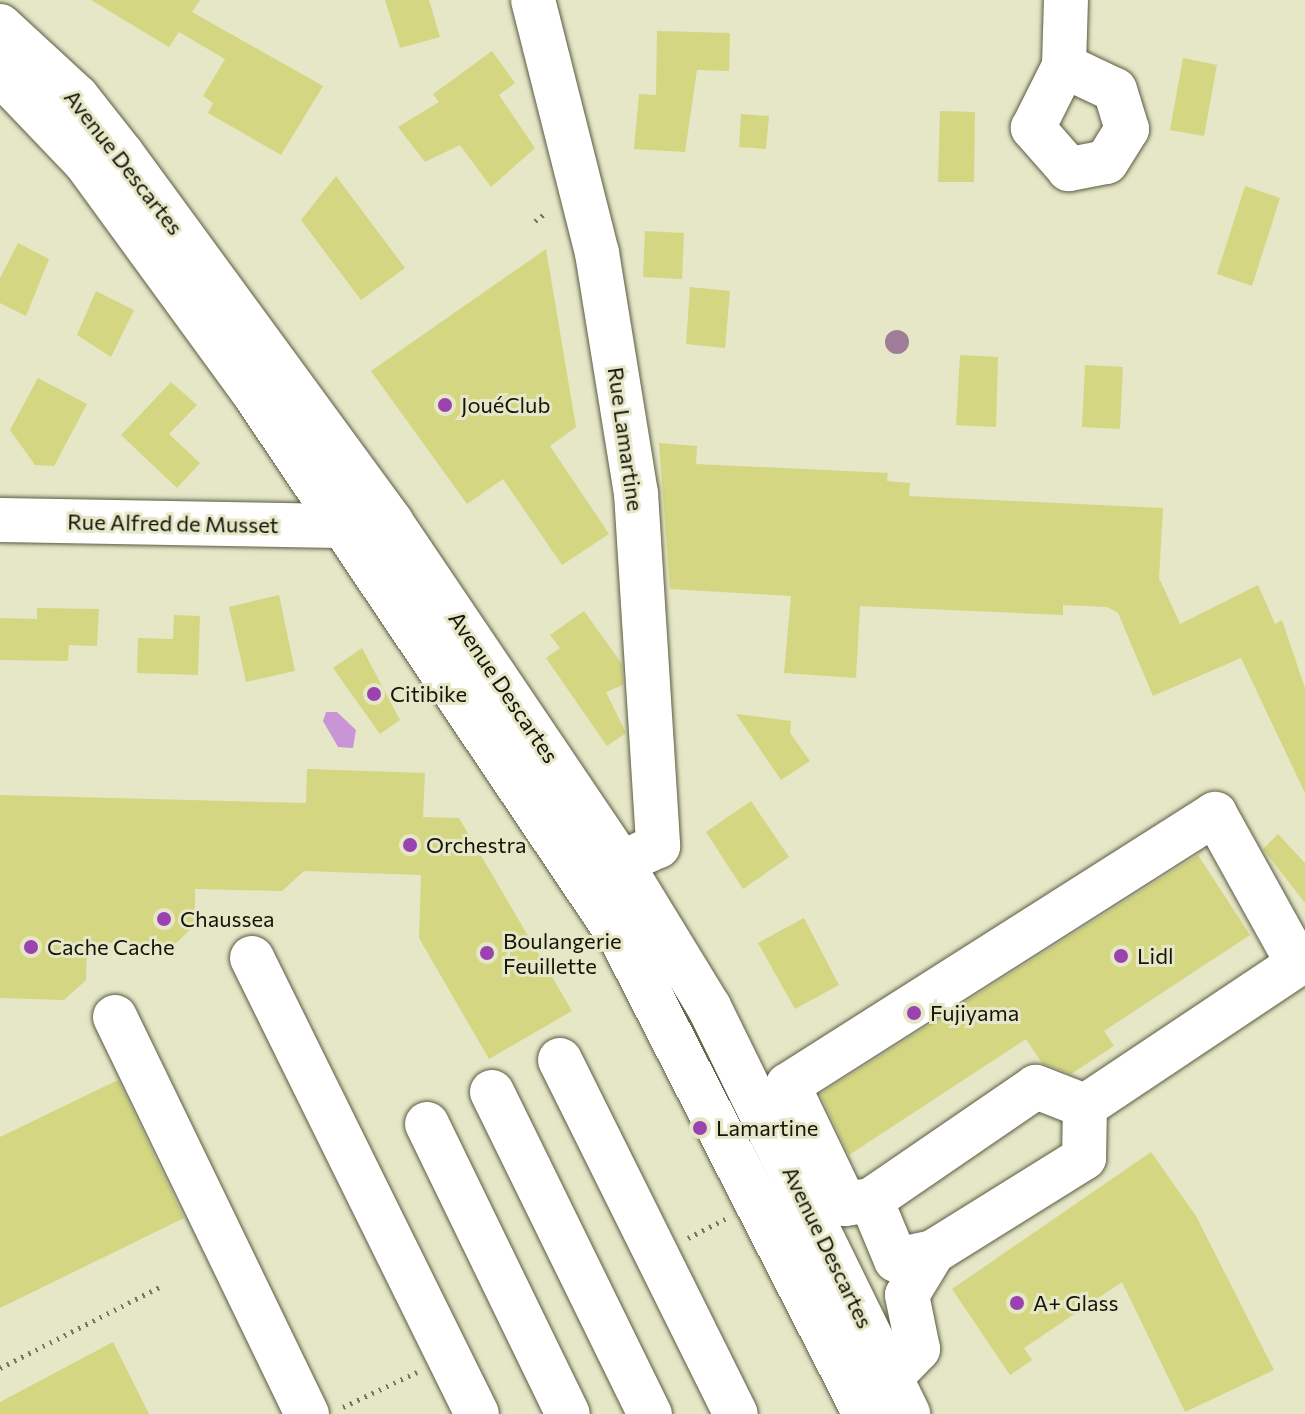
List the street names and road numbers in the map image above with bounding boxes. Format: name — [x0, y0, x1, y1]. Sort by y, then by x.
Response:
street label: Avenue Descartes — [59, 84, 189, 240]
street label: Rue Lamartine — [603, 365, 649, 513]
street label: Rue Alfred de Musset — [67, 508, 279, 538]
street label: Avenue Descartes — [444, 606, 564, 768]
street label: Avenue Descartes — [777, 1162, 879, 1332]

